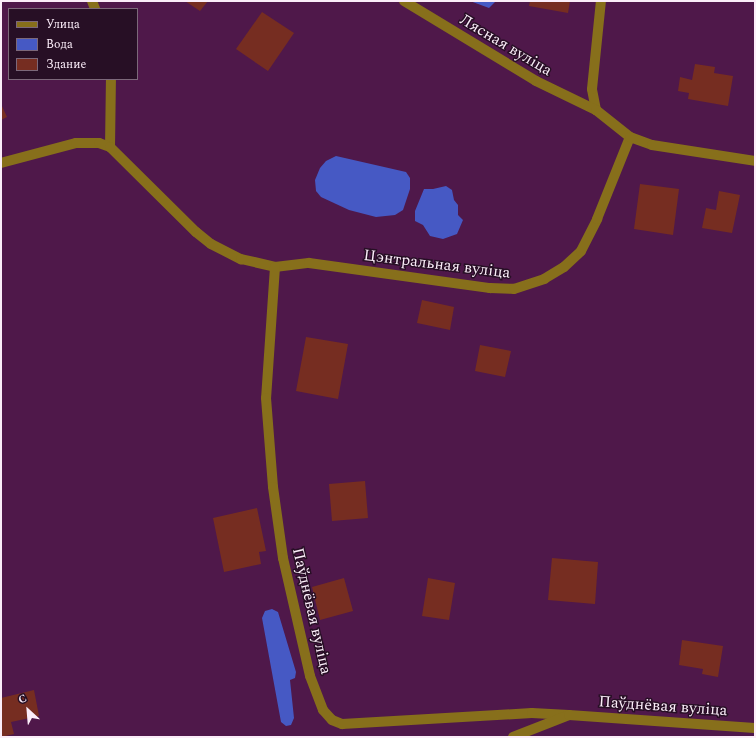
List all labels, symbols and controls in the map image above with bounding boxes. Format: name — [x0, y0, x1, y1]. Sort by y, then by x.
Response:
legend — [8, 8, 138, 80]
street label: Лясная вуліца — [456, 10, 556, 80]
text: Улица — [46, 15, 80, 34]
text: Вода — [46, 35, 73, 54]
text: Здание — [46, 55, 86, 74]
street label: Цэнтральная вуліца — [362, 245, 512, 283]
street label: Паўднёвая вуліца — [288, 546, 336, 676]
text: С — [15, 689, 30, 708]
north arrow — [8, 690, 48, 730]
street label: Паўднёвая вуліца — [598, 692, 728, 720]

